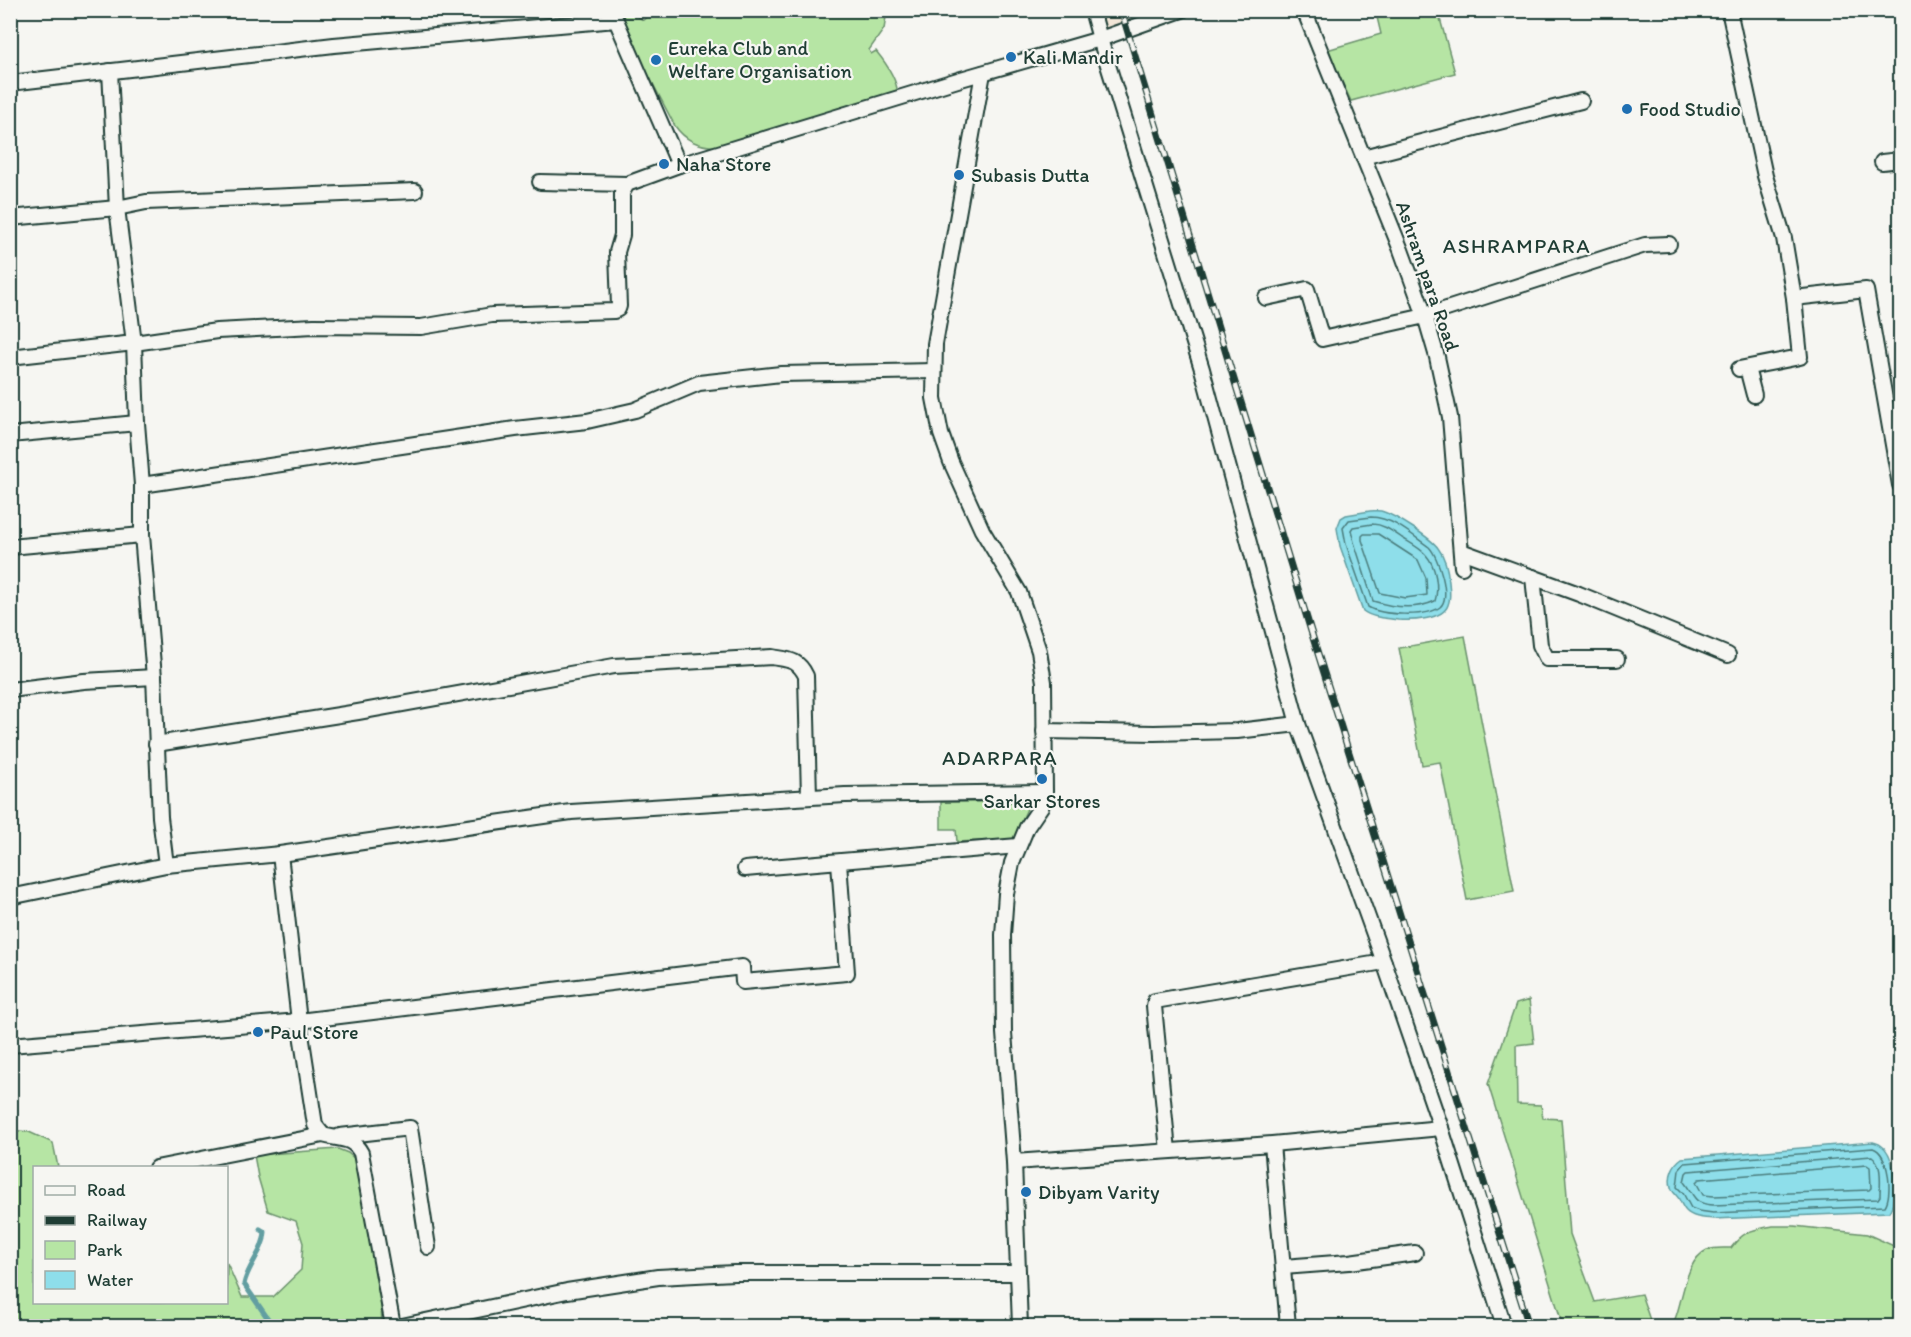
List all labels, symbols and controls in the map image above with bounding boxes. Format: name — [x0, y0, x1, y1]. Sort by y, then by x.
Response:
place label: Eureka Club and Welfare Organisation — [668, 36, 852, 83]
place label: Kali Mandir — [1023, 45, 1123, 69]
marker: Kali Mandir — [1004, 50, 1018, 64]
marker: Eureka Club and Welfare Organisation — [649, 53, 663, 67]
place label: Food Studio — [1639, 97, 1741, 121]
marker: Food Studio — [1620, 102, 1634, 116]
place label: Naha Store — [676, 152, 771, 176]
marker: Naha Store — [657, 157, 671, 171]
place label: Subasis Dutta — [971, 163, 1090, 187]
marker: Subasis Dutta — [952, 168, 966, 182]
street label: Ashram para Road — [1391, 198, 1465, 354]
district label: ASHRAMPARA — [1443, 233, 1591, 258]
district label: ADARPARA — [942, 745, 1058, 770]
marker: Sarkar Stores — [1035, 772, 1049, 786]
place label: Sarkar Stores — [983, 789, 1101, 813]
place label: Paul Store — [270, 1020, 359, 1044]
marker: Paul Store — [251, 1025, 265, 1039]
legend — [33, 1166, 228, 1304]
text: Road — [87, 1179, 126, 1201]
place label: Dibyam Varity — [1038, 1180, 1160, 1204]
marker: Dibyam Varity — [1019, 1185, 1033, 1199]
text: Railway — [87, 1209, 148, 1231]
text: Park — [87, 1239, 122, 1261]
text: Water — [87, 1269, 133, 1291]

